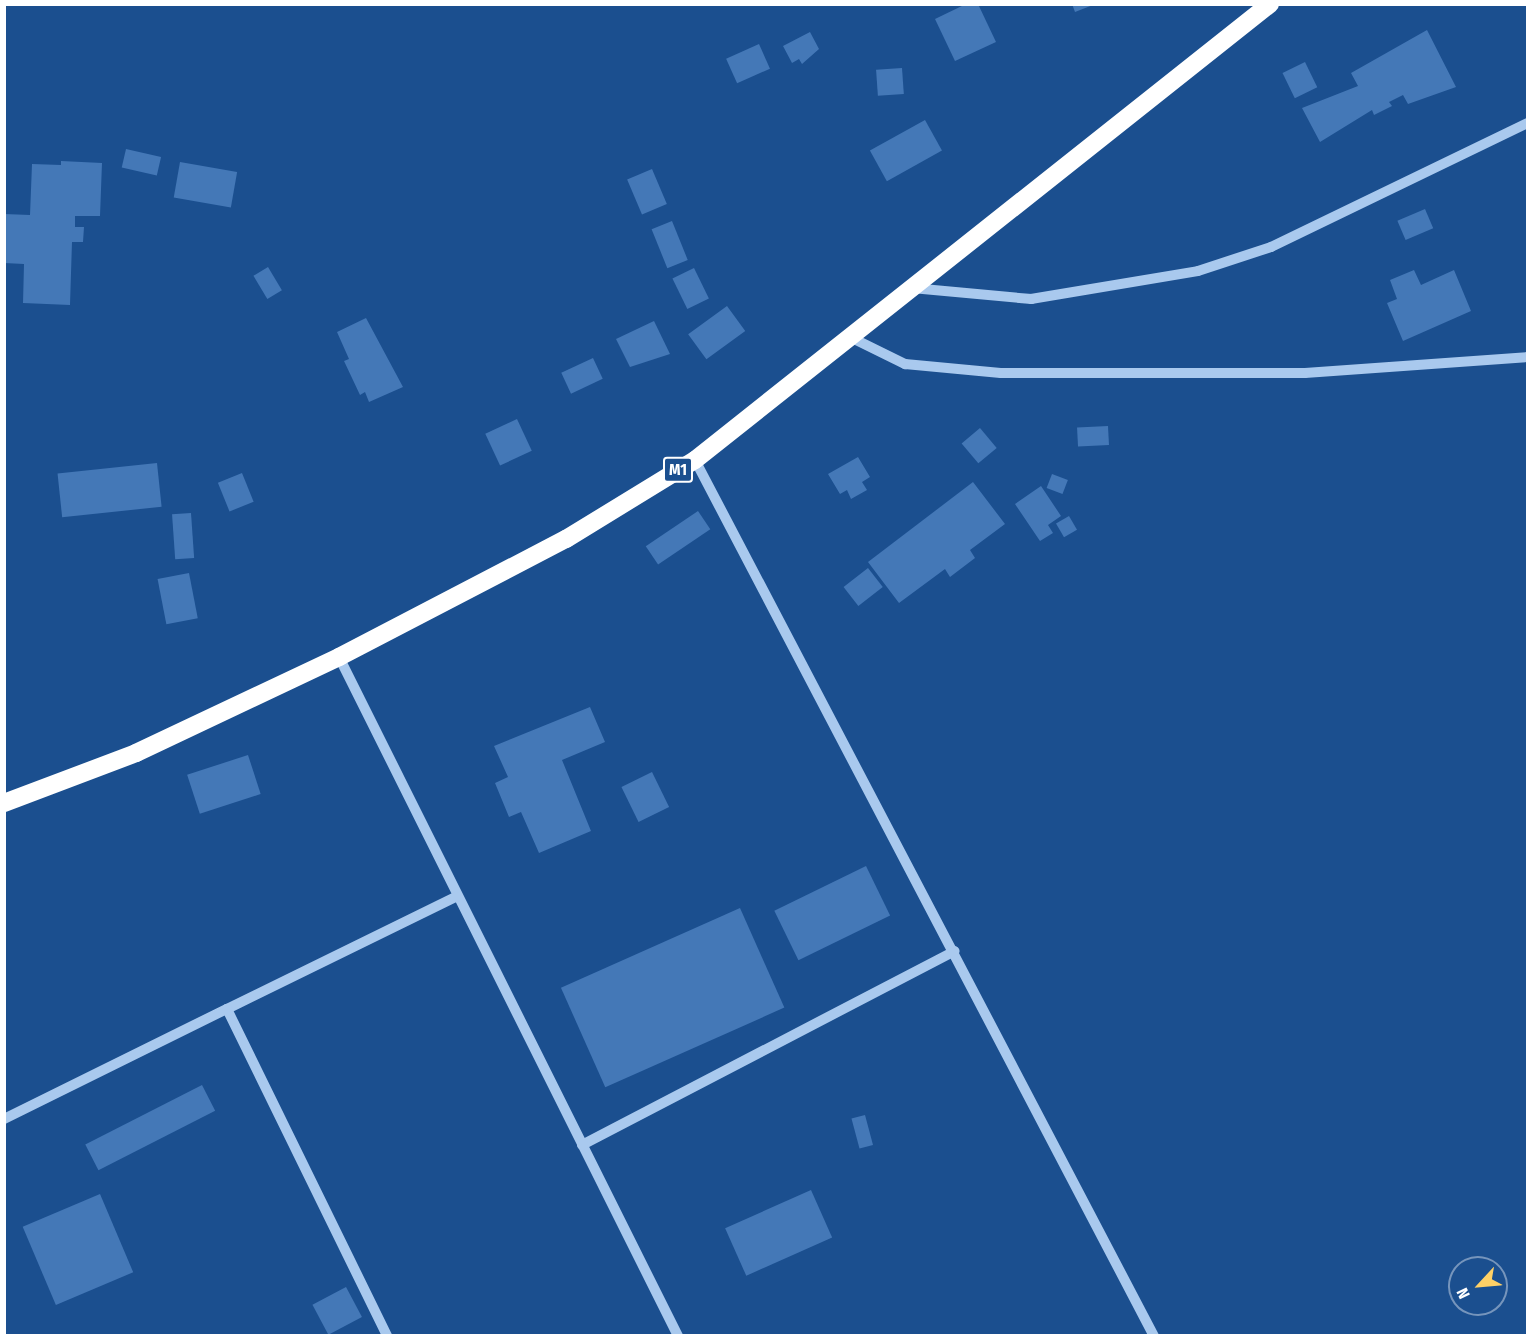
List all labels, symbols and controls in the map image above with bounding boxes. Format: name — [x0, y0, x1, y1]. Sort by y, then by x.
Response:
road number: M1 — [663, 457, 693, 483]
north arrow — [1448, 1256, 1508, 1316]
text: N — [1453, 1285, 1474, 1302]

